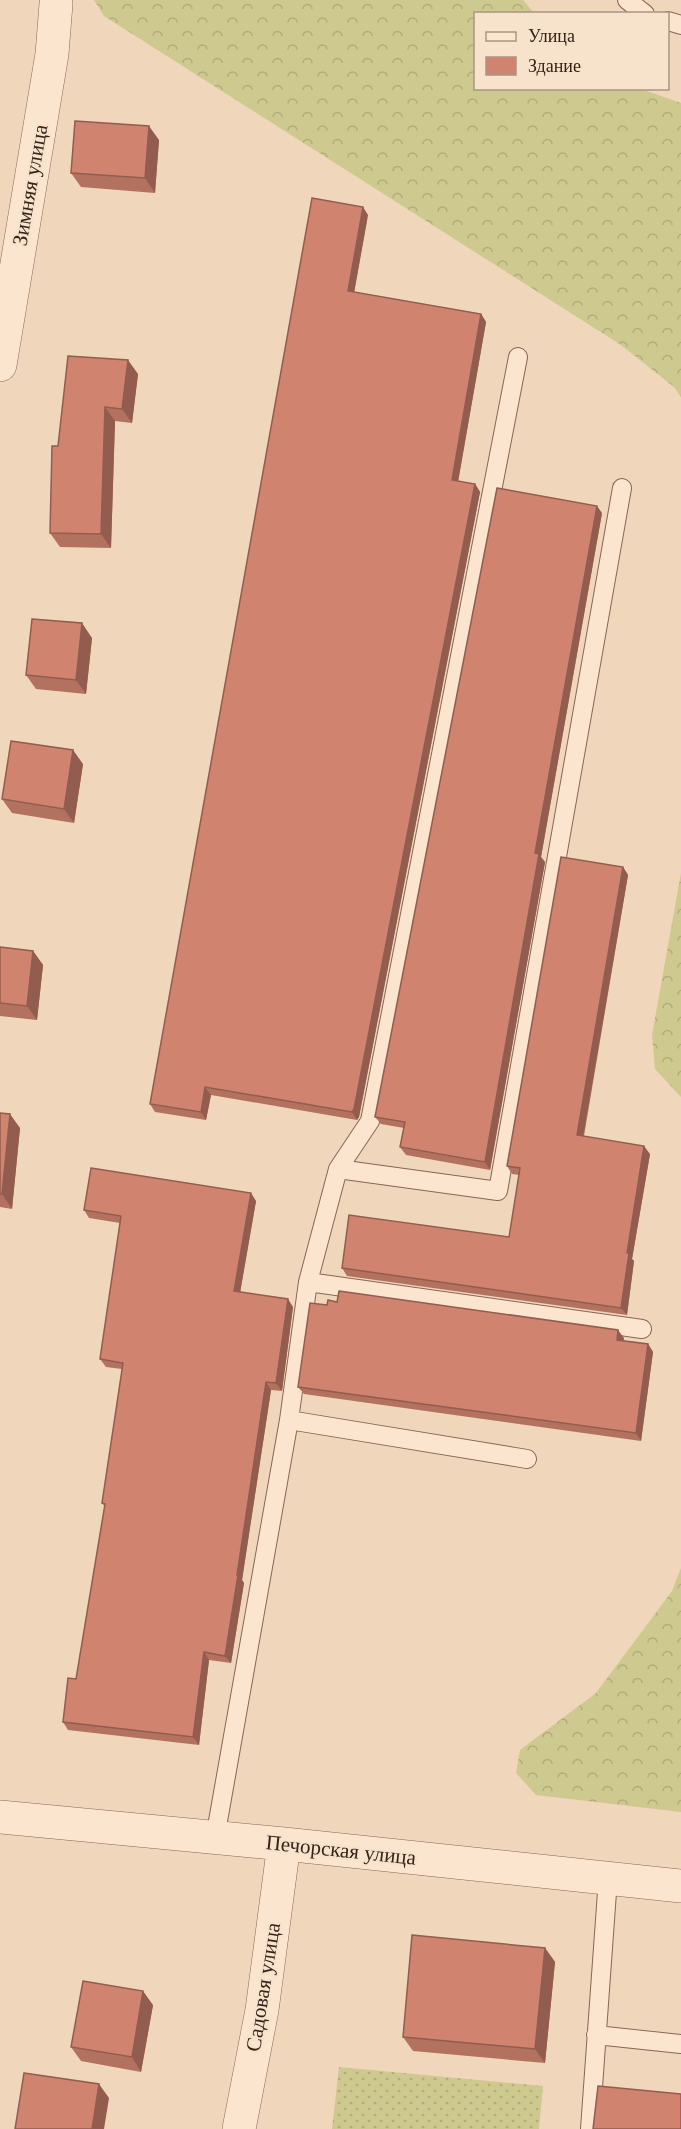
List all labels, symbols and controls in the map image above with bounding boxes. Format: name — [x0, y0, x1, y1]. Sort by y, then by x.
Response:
legend — [474, 12, 669, 90]
text: Улица — [528, 26, 575, 46]
text: Здание — [528, 56, 581, 76]
street label: Зимняя улица — [8, 122, 53, 248]
street label: Печорская улица — [265, 1830, 418, 1870]
street label: Садовая улица — [241, 1920, 285, 2053]

